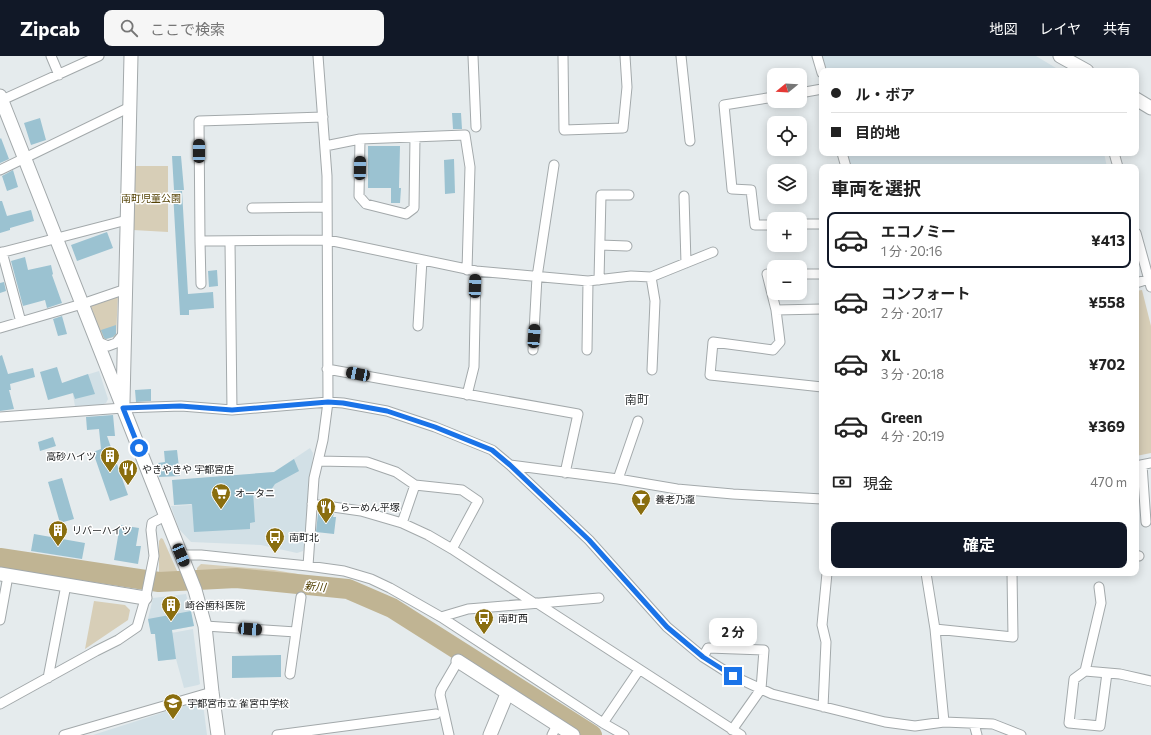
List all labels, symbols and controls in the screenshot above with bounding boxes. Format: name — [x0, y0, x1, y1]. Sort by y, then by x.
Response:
search box — [104, 10, 384, 46]
text: Zipcab — [20, 17, 80, 40]
icon: search — [118, 17, 140, 39]
text: ここで検索 — [150, 20, 225, 38]
text: 地図 — [989, 20, 1017, 37]
text: レイヤ — [1039, 20, 1081, 37]
text: 共有 — [1103, 20, 1131, 37]
north arrow — [767, 68, 807, 108]
map controls — [767, 68, 807, 300]
text: ル・ボア — [855, 85, 915, 103]
button: locate — [767, 116, 807, 156]
text: 目的地 — [855, 123, 900, 141]
car — [193, 139, 205, 163]
car — [354, 156, 366, 180]
button: layers — [767, 164, 807, 204]
text: 車両を選択 — [831, 177, 921, 199]
park label: 南町児童公園 — [121, 192, 181, 204]
button: + — [767, 212, 807, 252]
icon: car — [833, 222, 869, 258]
text: エコノミー — [881, 222, 956, 240]
text: ¥413 — [1091, 231, 1125, 249]
text: 1 分 · 20:16 — [881, 243, 942, 259]
button: − — [767, 260, 807, 300]
car — [469, 274, 481, 298]
icon: car — [833, 284, 869, 320]
text: コンフォート — [881, 284, 971, 302]
text: ¥558 — [1088, 293, 1125, 311]
text: 2 分 · 20:17 — [881, 305, 943, 321]
car — [527, 324, 541, 348]
icon: car — [833, 346, 869, 382]
text: XL — [881, 346, 900, 364]
text: ¥702 — [1089, 355, 1125, 373]
car — [345, 366, 371, 382]
text: 3 分 · 20:18 — [881, 366, 944, 382]
district label: 南町 — [625, 392, 649, 406]
icon: car — [833, 408, 869, 444]
text: Green — [881, 408, 922, 426]
text: ¥369 — [1088, 417, 1125, 435]
text: 4 分 · 20:19 — [881, 428, 945, 444]
route start — [130, 439, 148, 457]
building icon: 高砂ハイツ — [99, 445, 121, 473]
place label: 高砂ハイツ — [46, 450, 96, 462]
restaurant icon: やきやきや 宇都宮店 — [117, 458, 139, 486]
place label: やきやきや 宇都宮店 — [142, 463, 234, 475]
icon: cash — [831, 471, 853, 493]
text: 現金 — [863, 474, 893, 492]
text: 470 m — [1090, 474, 1127, 490]
supermarket icon: オータニ — [210, 482, 232, 510]
place label: オータニ — [235, 487, 275, 499]
bar icon: 養老乃瀧 — [630, 488, 652, 516]
place label: 養老乃瀧 — [655, 493, 695, 505]
restaurant icon: らーめん平塚 — [315, 496, 337, 524]
place label: らーめん平塚 — [340, 501, 400, 513]
building icon: リバーハイツ — [47, 519, 69, 547]
button: 確定 — [831, 522, 1127, 568]
place label: リバーハイツ — [72, 524, 132, 536]
bus stop icon: 南町北 — [264, 526, 286, 554]
place label: 南町北 — [289, 531, 319, 543]
car — [171, 542, 191, 568]
water label: 新川 — [303, 579, 328, 594]
building icon: 崎谷歯科医院 — [160, 594, 182, 622]
place label: 崎谷歯科医院 — [185, 599, 245, 611]
bus stop icon: 南町西 — [473, 607, 495, 635]
place label: 南町西 — [498, 612, 528, 624]
callout: 2 分 — [709, 618, 757, 646]
car — [238, 622, 262, 636]
text: 2 分 — [722, 624, 744, 640]
route end — [724, 667, 742, 685]
school or university icon: 宇都宮市立 雀宮中学校 — [162, 692, 184, 720]
place label: 宇都宮市立 雀宮中学校 — [187, 697, 289, 709]

